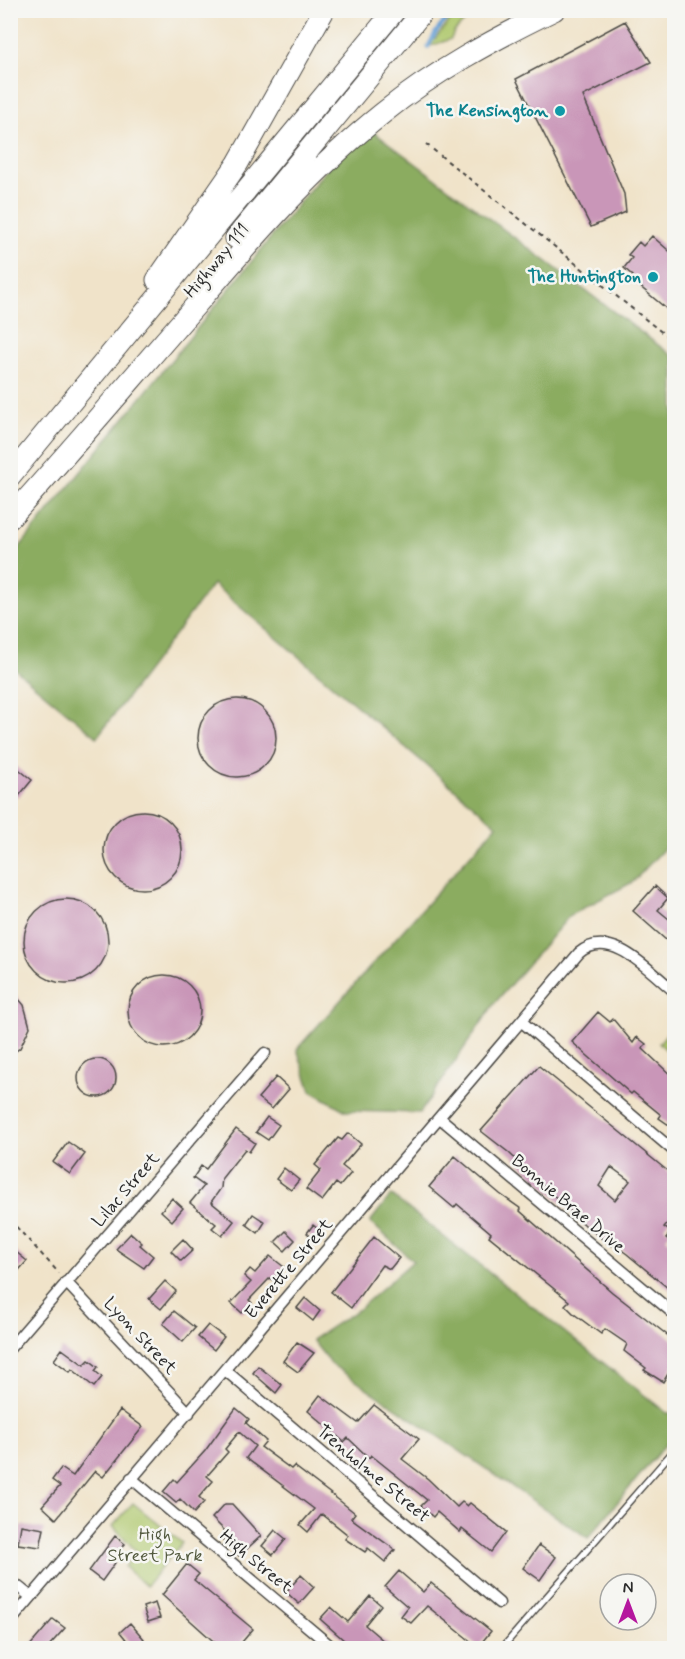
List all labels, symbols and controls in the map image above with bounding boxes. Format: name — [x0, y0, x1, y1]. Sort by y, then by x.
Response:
place label: The Kensington — [426, 99, 549, 123]
marker: The Kensington — [553, 104, 567, 118]
street label: Highway 111 — [179, 219, 257, 305]
place label: The Huntington — [528, 265, 641, 291]
marker: The Huntington — [646, 270, 660, 284]
street label: Lilac Street — [87, 1147, 165, 1233]
street label: Bonnie Brae Drive — [506, 1149, 630, 1259]
street label: Everette Street — [240, 1213, 339, 1325]
street label: Lyon Street — [98, 1292, 182, 1380]
street label: Trenholme Street — [311, 1420, 435, 1528]
park label: High Street Park — [107, 1523, 203, 1568]
street label: High Street — [213, 1524, 298, 1602]
north arrow — [598, 1572, 658, 1632]
text: N — [623, 1578, 633, 1599]

